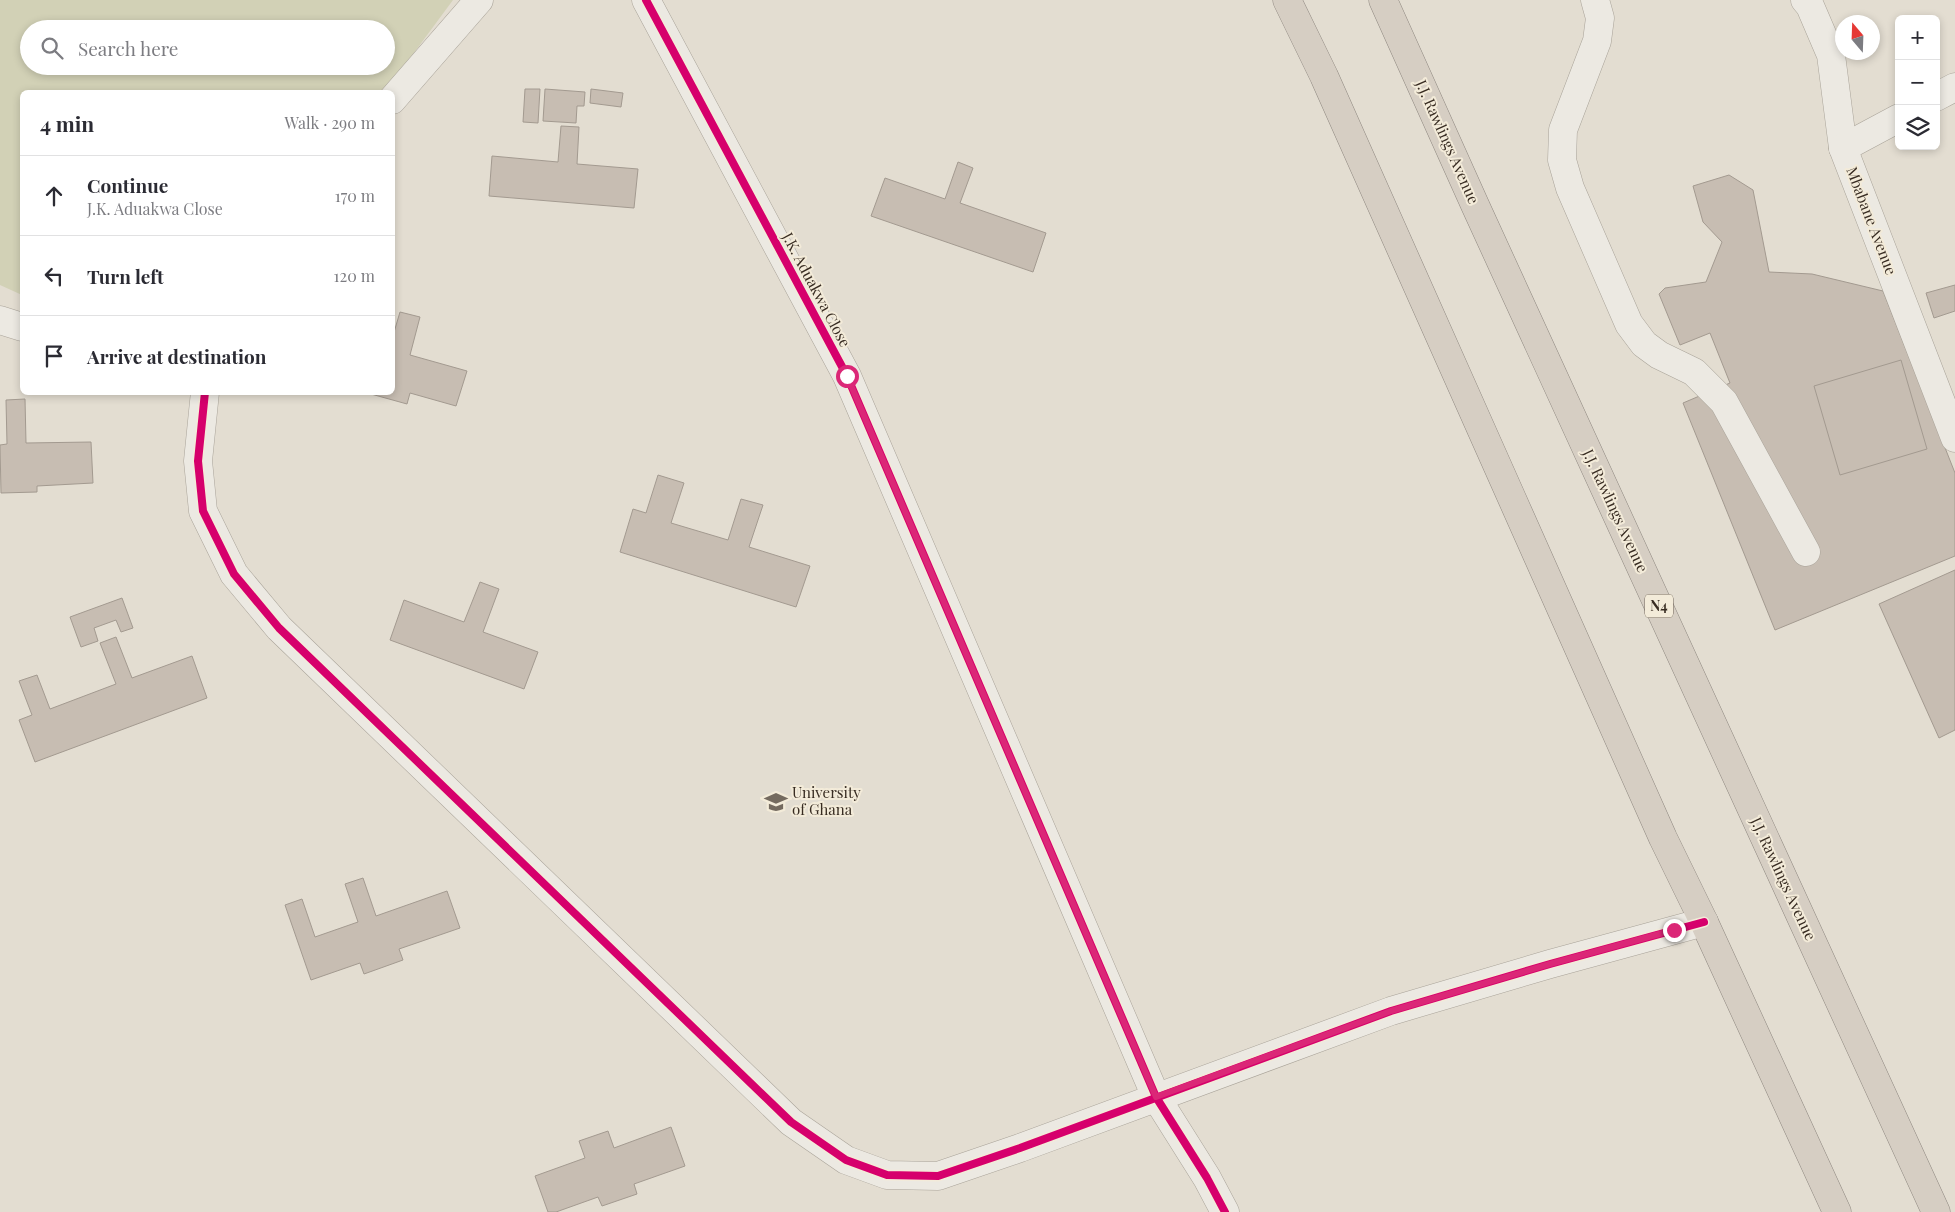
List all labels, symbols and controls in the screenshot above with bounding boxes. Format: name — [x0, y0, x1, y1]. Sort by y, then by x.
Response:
north arrow — [1835, 15, 1880, 60]
map controls — [1895, 15, 1940, 150]
button: + — [1895, 15, 1940, 60]
search box — [20, 20, 395, 75]
icon: search — [38, 34, 66, 62]
text: Search here — [78, 35, 178, 61]
button: − — [1895, 60, 1940, 105]
street label: J.J. Rawlings Avenue — [1411, 76, 1484, 207]
button: layers — [1895, 105, 1940, 150]
text: 4 min — [40, 109, 94, 137]
text: Walk · 290 m — [284, 112, 375, 133]
street label: Mbabane Avenue — [1842, 164, 1902, 278]
text: Continue — [87, 172, 168, 198]
icon: ahead — [40, 182, 68, 210]
text: 170 m — [335, 185, 375, 206]
text: J.K. Aduakwa Close — [87, 198, 223, 219]
street label: J.K. Aduakwa Close — [778, 228, 856, 350]
icon: left — [40, 262, 68, 290]
text: Turn left — [87, 263, 164, 289]
text: 120 m — [334, 265, 375, 286]
icon: arrive — [40, 342, 68, 370]
text: Arrive at destination — [87, 343, 267, 369]
route start — [836, 365, 859, 388]
street label: J.J. Rawlings Avenue — [1578, 445, 1653, 575]
road number: N4 — [1645, 594, 1673, 618]
place label: University of Ghana — [792, 782, 861, 819]
school or university icon: University of Ghana — [763, 789, 789, 815]
street label: J.J. Rawlings Avenue — [1746, 813, 1821, 943]
route end — [1663, 919, 1686, 942]

